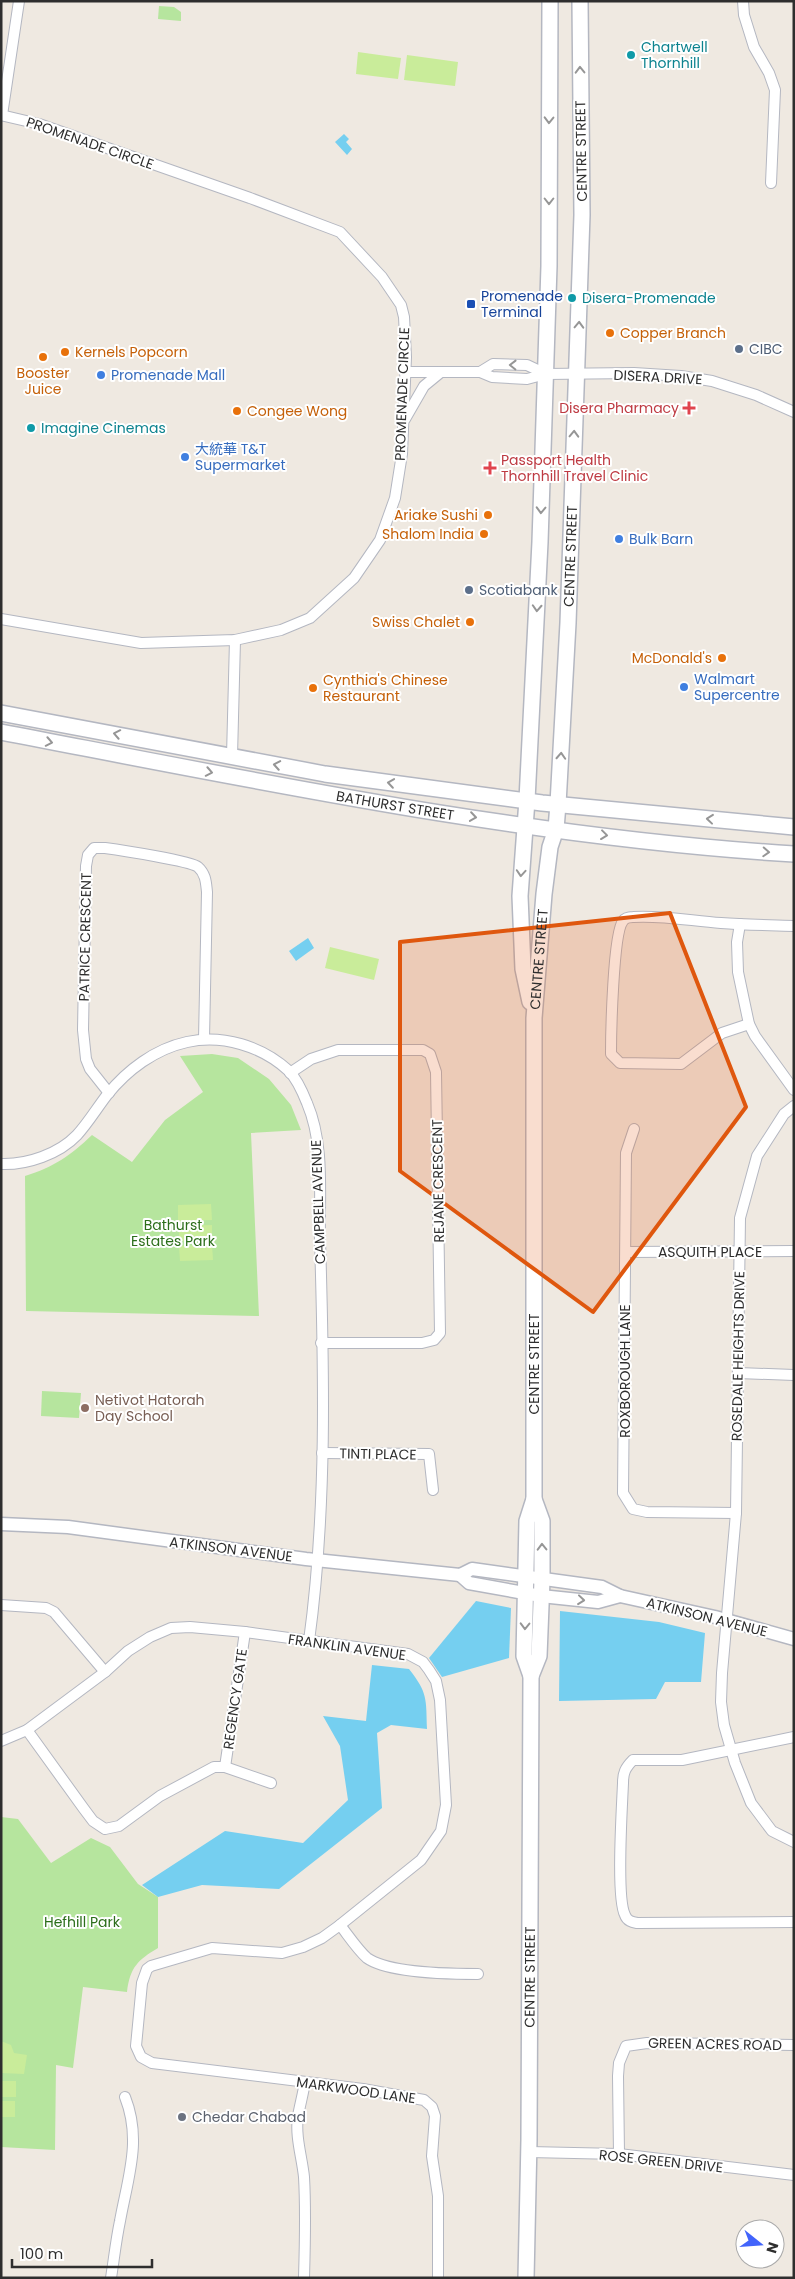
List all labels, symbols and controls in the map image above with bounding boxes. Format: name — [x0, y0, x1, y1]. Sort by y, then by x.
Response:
place label: Chartwell Thornhill — [641, 37, 708, 73]
marker: Chartwell Thornhill — [625, 49, 637, 61]
one-way arrow — [575, 66, 585, 74]
street label: CENTRE STREET — [570, 100, 592, 202]
street label: PROMENADE CIRCLE — [24, 112, 156, 174]
one-way arrow — [544, 116, 554, 124]
one-way arrow — [544, 198, 554, 205]
place label: Promenade Terminal — [481, 286, 563, 322]
place label: Disera-Promenade — [582, 288, 716, 308]
marker: Disera-Promenade — [566, 292, 578, 304]
marker: Promenade Terminal — [465, 298, 477, 310]
one-way arrow — [573, 321, 584, 329]
place label: Copper Branch — [620, 323, 726, 343]
street label: PROMENADE CIRCLE — [390, 327, 414, 461]
marker: Copper Branch — [604, 327, 616, 339]
place label: CIBC — [749, 339, 783, 359]
place label: Kernels Popcorn — [75, 342, 188, 362]
marker: CIBC — [733, 343, 745, 355]
marker: Kernels Popcorn — [59, 346, 71, 358]
marker: Booster Juice — [37, 351, 49, 363]
one-way arrow — [509, 359, 517, 370]
place label: Booster Juice — [17, 363, 69, 399]
place label: Promenade Mall — [111, 365, 225, 385]
street label: DISERA DRIVE — [613, 365, 703, 389]
marker: Promenade Mall — [95, 369, 107, 381]
place label: Disera Pharmacy — [559, 398, 679, 418]
place label: Congee Wong — [247, 401, 347, 421]
marker: Disera Pharmacy — [683, 402, 695, 414]
marker: Congee Wong — [231, 405, 243, 417]
place label: Imagine Cinemas — [41, 418, 166, 438]
marker: Imagine Cinemas — [25, 422, 37, 434]
one-way arrow — [569, 430, 579, 438]
place label: 大統華 T&T Supermarket — [195, 439, 286, 475]
place label: Passport Health Thornhill Travel Clinic — [501, 450, 648, 486]
marker: 大統華 T&T Supermarket — [179, 451, 191, 463]
marker: Passport Health Thornhill Travel Clinic — [483, 461, 497, 475]
place label: Ariake Sushi — [394, 505, 478, 525]
street label: CENTRE STREET — [559, 505, 582, 607]
one-way arrow — [536, 507, 546, 515]
marker: Ariake Sushi — [482, 509, 494, 521]
place label: Shalom India — [382, 524, 474, 544]
marker: Shalom India — [478, 528, 490, 540]
place label: Bulk Barn — [629, 529, 693, 549]
marker: Bulk Barn — [613, 533, 625, 545]
place label: Scotiabank — [479, 580, 559, 600]
marker: Scotiabank — [463, 584, 475, 596]
one-way arrow — [532, 605, 543, 613]
place label: Swiss Chalet — [372, 612, 460, 632]
marker: Swiss Chalet — [464, 616, 476, 628]
place label: McDonald's — [632, 648, 712, 668]
marker: McDonald's — [716, 652, 728, 664]
place label: Walmart Supercentre — [694, 669, 780, 705]
place label: Cynthia's Chinese Restaurant — [323, 670, 448, 706]
marker: Walmart Supercentre — [678, 681, 690, 693]
marker: Cynthia's Chinese Restaurant — [307, 682, 319, 694]
one-way arrow — [113, 729, 122, 740]
one-way arrow — [45, 736, 54, 746]
one-way arrow — [555, 751, 566, 759]
one-way arrow — [272, 760, 281, 770]
one-way arrow — [204, 766, 213, 777]
one-way arrow — [386, 778, 394, 789]
street label: BATHURST STREET — [335, 786, 456, 825]
one-way arrow — [469, 811, 477, 822]
one-way arrow — [706, 814, 714, 825]
one-way arrow — [600, 829, 608, 840]
one-way arrow — [762, 846, 770, 857]
one-way arrow — [516, 869, 527, 877]
street label: PATRICE CRESCENT — [74, 872, 96, 1002]
street label: CENTRE STREET — [525, 908, 553, 1010]
street label: REJANE CRESCENT — [427, 1119, 449, 1243]
street label: CAMPBELL AVENUE — [306, 1139, 330, 1265]
park label: Bathurst Estates Park — [131, 1215, 216, 1251]
street label: ASQUITH PLACE — [658, 1242, 762, 1262]
street label: ROSEDALE HEIGHTS DRIVE — [727, 1271, 749, 1441]
street label: ROXBOROUGH LANE — [615, 1304, 635, 1438]
street label: CENTRE STREET — [524, 1313, 544, 1415]
place label: Netivot Hatorah Day School — [95, 1390, 205, 1426]
marker: Netivot Hatorah Day School — [79, 1402, 91, 1414]
street label: TINTI PLACE — [339, 1443, 417, 1465]
street label: ATKINSON AVENUE — [168, 1532, 294, 1566]
one-way arrow — [537, 1543, 547, 1551]
street label: ATKINSON AVENUE — [644, 1592, 770, 1642]
one-way arrow — [577, 1594, 585, 1605]
one-way arrow — [520, 1622, 530, 1630]
street label: FRANKLIN AVENUE — [287, 1629, 407, 1665]
street label: REGENCY GATE — [218, 1647, 252, 1751]
park label: Hefhill Park — [44, 1912, 121, 1932]
street label: CENTRE STREET — [519, 1926, 540, 2028]
street label: GREEN ACRES ROAD — [648, 2033, 782, 2055]
street label: MARKWOOD LANE — [295, 2072, 417, 2108]
place label: Chedar Chabad — [192, 2107, 306, 2127]
marker: Chedar Chabad — [176, 2111, 188, 2123]
street label: ROSE GREEN DRIVE — [598, 2145, 724, 2177]
north arrow — [735, 2219, 785, 2269]
scale bar — [12, 2236, 152, 2268]
text: N — [761, 2240, 784, 2256]
text: 100 m — [20, 2243, 63, 2264]

